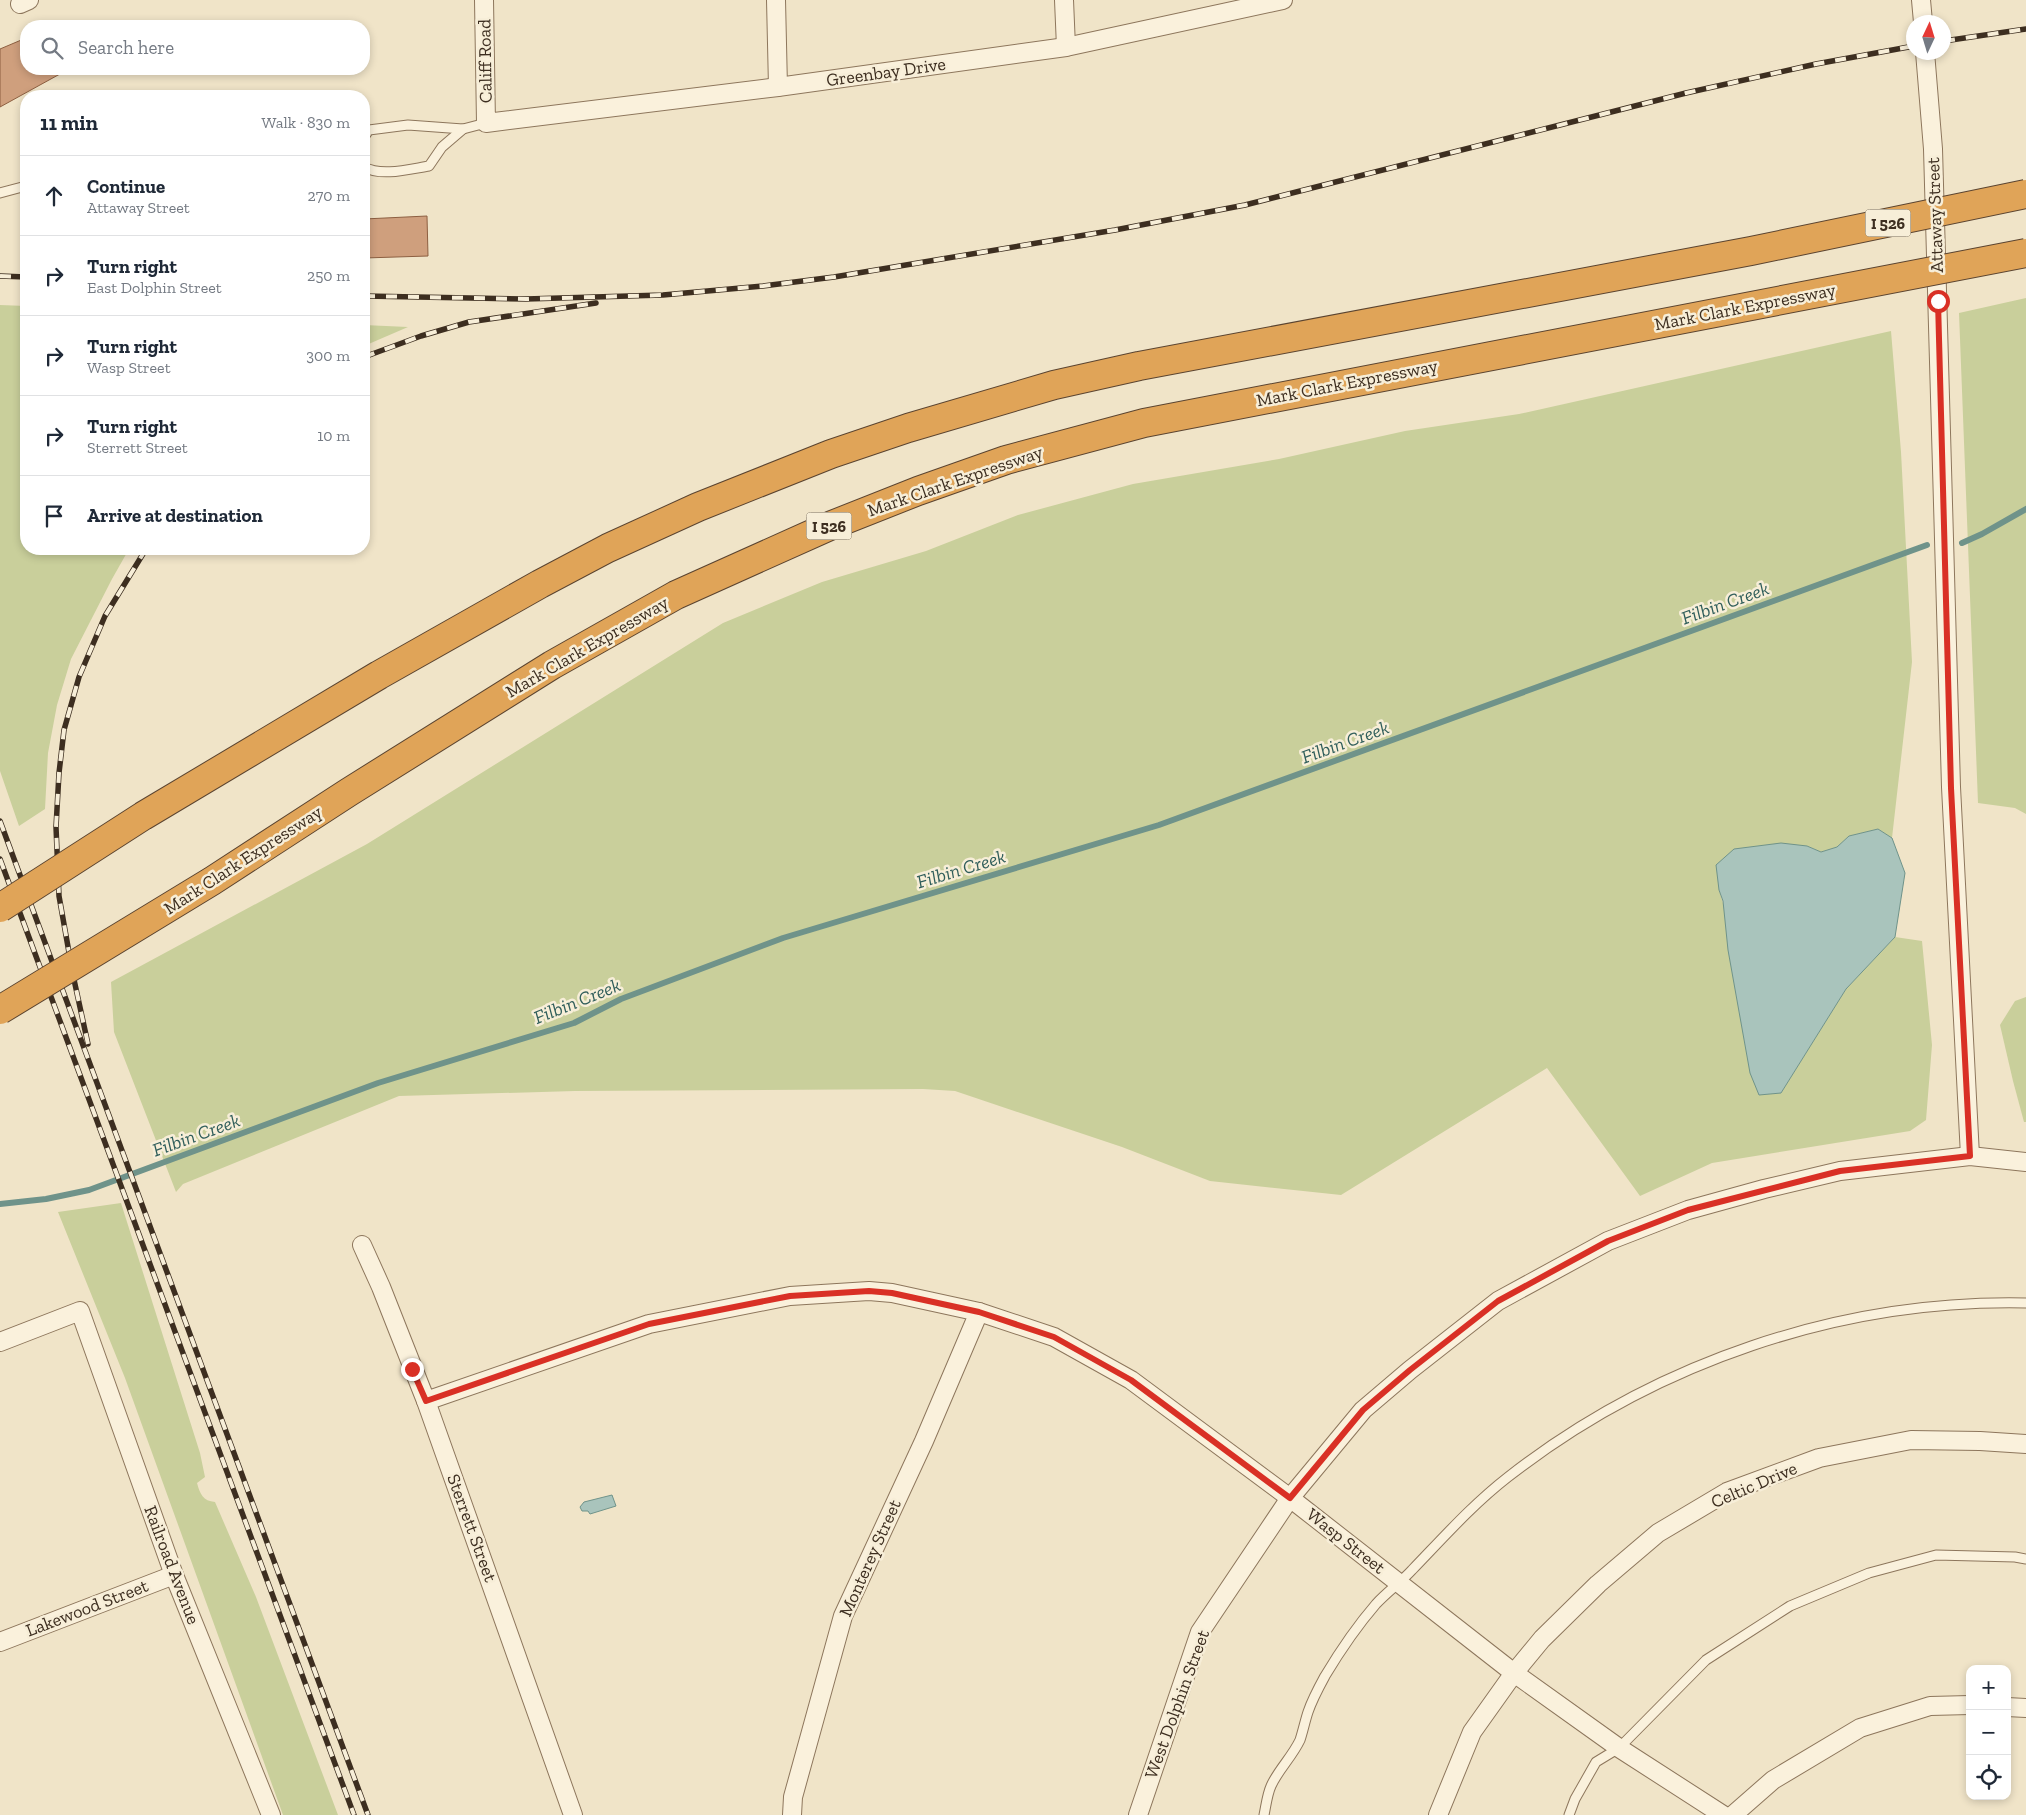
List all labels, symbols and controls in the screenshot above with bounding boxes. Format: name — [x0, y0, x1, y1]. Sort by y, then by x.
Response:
north arrow — [1906, 15, 1951, 60]
street label: Califf Road — [473, 19, 497, 103]
search box — [20, 20, 370, 75]
icon: search — [38, 34, 66, 62]
text: Search here — [78, 36, 174, 59]
street label: Greenbay Drive — [825, 53, 947, 91]
text: 11 min — [40, 110, 98, 135]
text: Walk · 830 m — [262, 113, 350, 132]
street label: Attaway Street — [1922, 157, 1948, 273]
text: Continue — [87, 175, 165, 198]
icon: ahead — [40, 182, 68, 210]
text: 270 m — [308, 186, 350, 205]
text: Attaway Street — [87, 198, 190, 217]
road number: I 526 — [1866, 210, 1910, 237]
text: Turn right — [87, 255, 177, 278]
icon: right — [40, 262, 68, 290]
text: 250 m — [307, 266, 350, 285]
text: East Dolphin Street — [87, 278, 222, 297]
street label: Mark Clark Expressway — [1653, 278, 1838, 335]
route start — [1927, 290, 1950, 313]
text: Turn right — [87, 335, 177, 358]
icon: right — [40, 342, 68, 370]
text: 300 m — [306, 346, 350, 365]
street label: Mark Clark Expressway — [1255, 354, 1440, 411]
text: Wasp Street — [87, 358, 171, 377]
text: Turn right — [87, 415, 177, 438]
icon: right — [40, 422, 68, 450]
text: 10 m — [317, 426, 350, 445]
text: Sterrett Street — [87, 438, 188, 457]
street label: Mark Clark Expressway — [864, 440, 1046, 521]
icon: arrive — [40, 502, 68, 530]
text: Arrive at destination — [87, 504, 263, 527]
road number: I 526 — [806, 512, 852, 540]
water label: Filbin Creek — [1678, 577, 1772, 629]
street label: Mark Clark Expressway — [502, 591, 673, 703]
water label: Filbin Creek — [1298, 716, 1392, 768]
street label: Mark Clark Expressway — [160, 800, 327, 919]
water label: Filbin Creek — [914, 845, 1008, 893]
water label: Filbin Creek — [530, 973, 624, 1029]
water label: Filbin Creek — [149, 1109, 243, 1161]
route end — [401, 1358, 424, 1381]
street label: Celtic Drive — [1708, 1457, 1800, 1513]
street label: Sterrett Street — [442, 1471, 502, 1585]
street label: Monterey Street — [834, 1496, 906, 1620]
street label: Railroad Avenue — [139, 1502, 205, 1628]
street label: Wasp Street — [1302, 1503, 1390, 1579]
street label: Lakewood Street — [23, 1574, 152, 1641]
street label: West Dolphin Street — [1140, 1626, 1214, 1781]
map controls — [1966, 1665, 2011, 1800]
button: + — [1966, 1665, 2011, 1710]
button: − — [1966, 1710, 2011, 1755]
button: locate — [1966, 1755, 2011, 1800]

